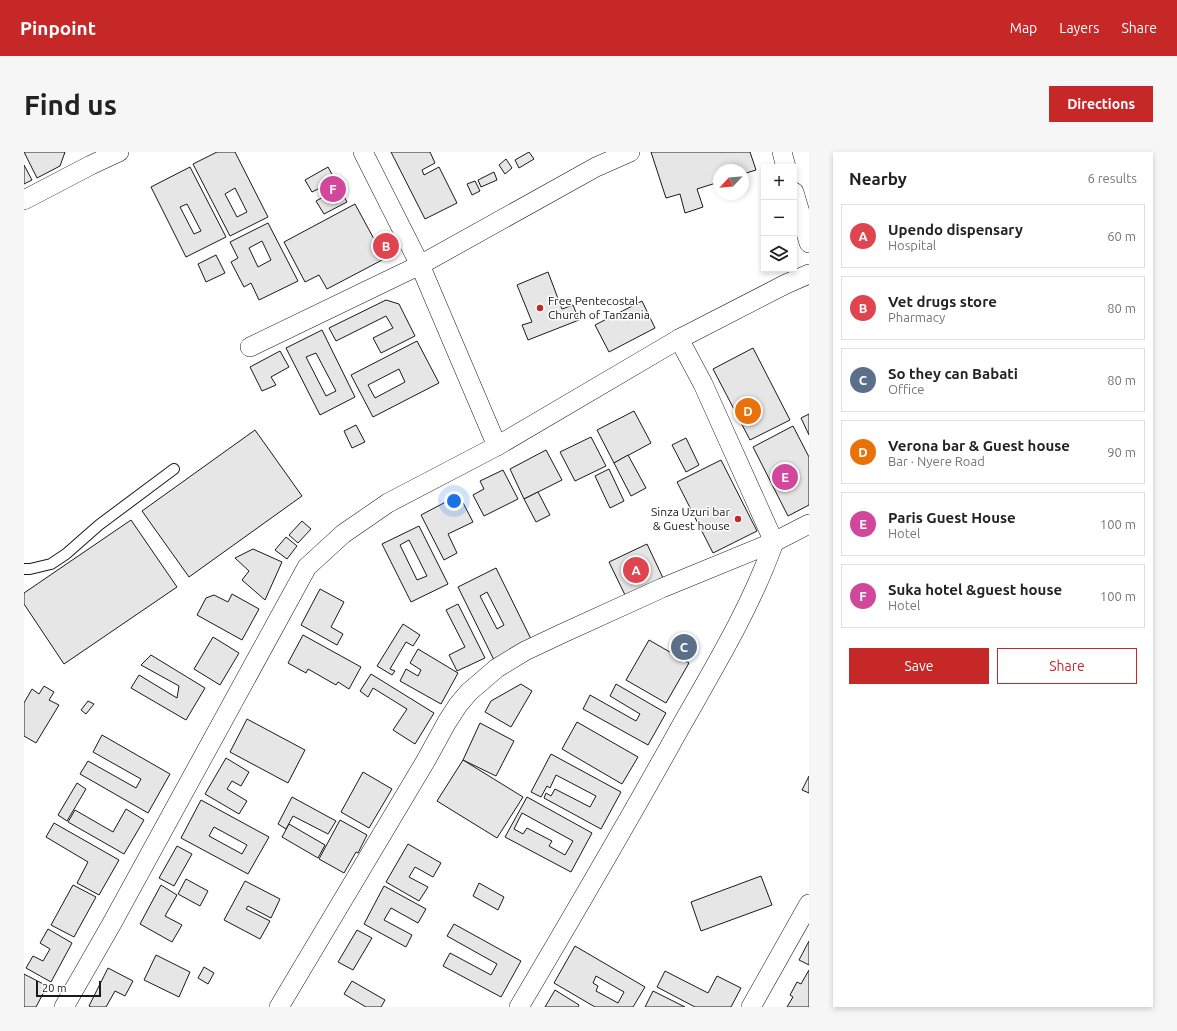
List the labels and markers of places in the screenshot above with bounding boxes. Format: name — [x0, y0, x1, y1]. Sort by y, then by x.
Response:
pin: F — [320, 174, 346, 204]
pin: B — [373, 231, 399, 261]
place label: Free Pentecostal Church of Tanzania — [548, 294, 650, 321]
marker: Free Pentecostal Church of Tanzania — [535, 303, 545, 313]
pin: D — [735, 396, 761, 426]
pin: E — [772, 462, 798, 492]
place label: Sinza Uzuri bar & Guest house — [651, 505, 730, 532]
marker: Sinza Uzuri bar & Guest house — [733, 514, 743, 524]
pin: A — [623, 555, 649, 585]
pin: C — [671, 632, 697, 662]

